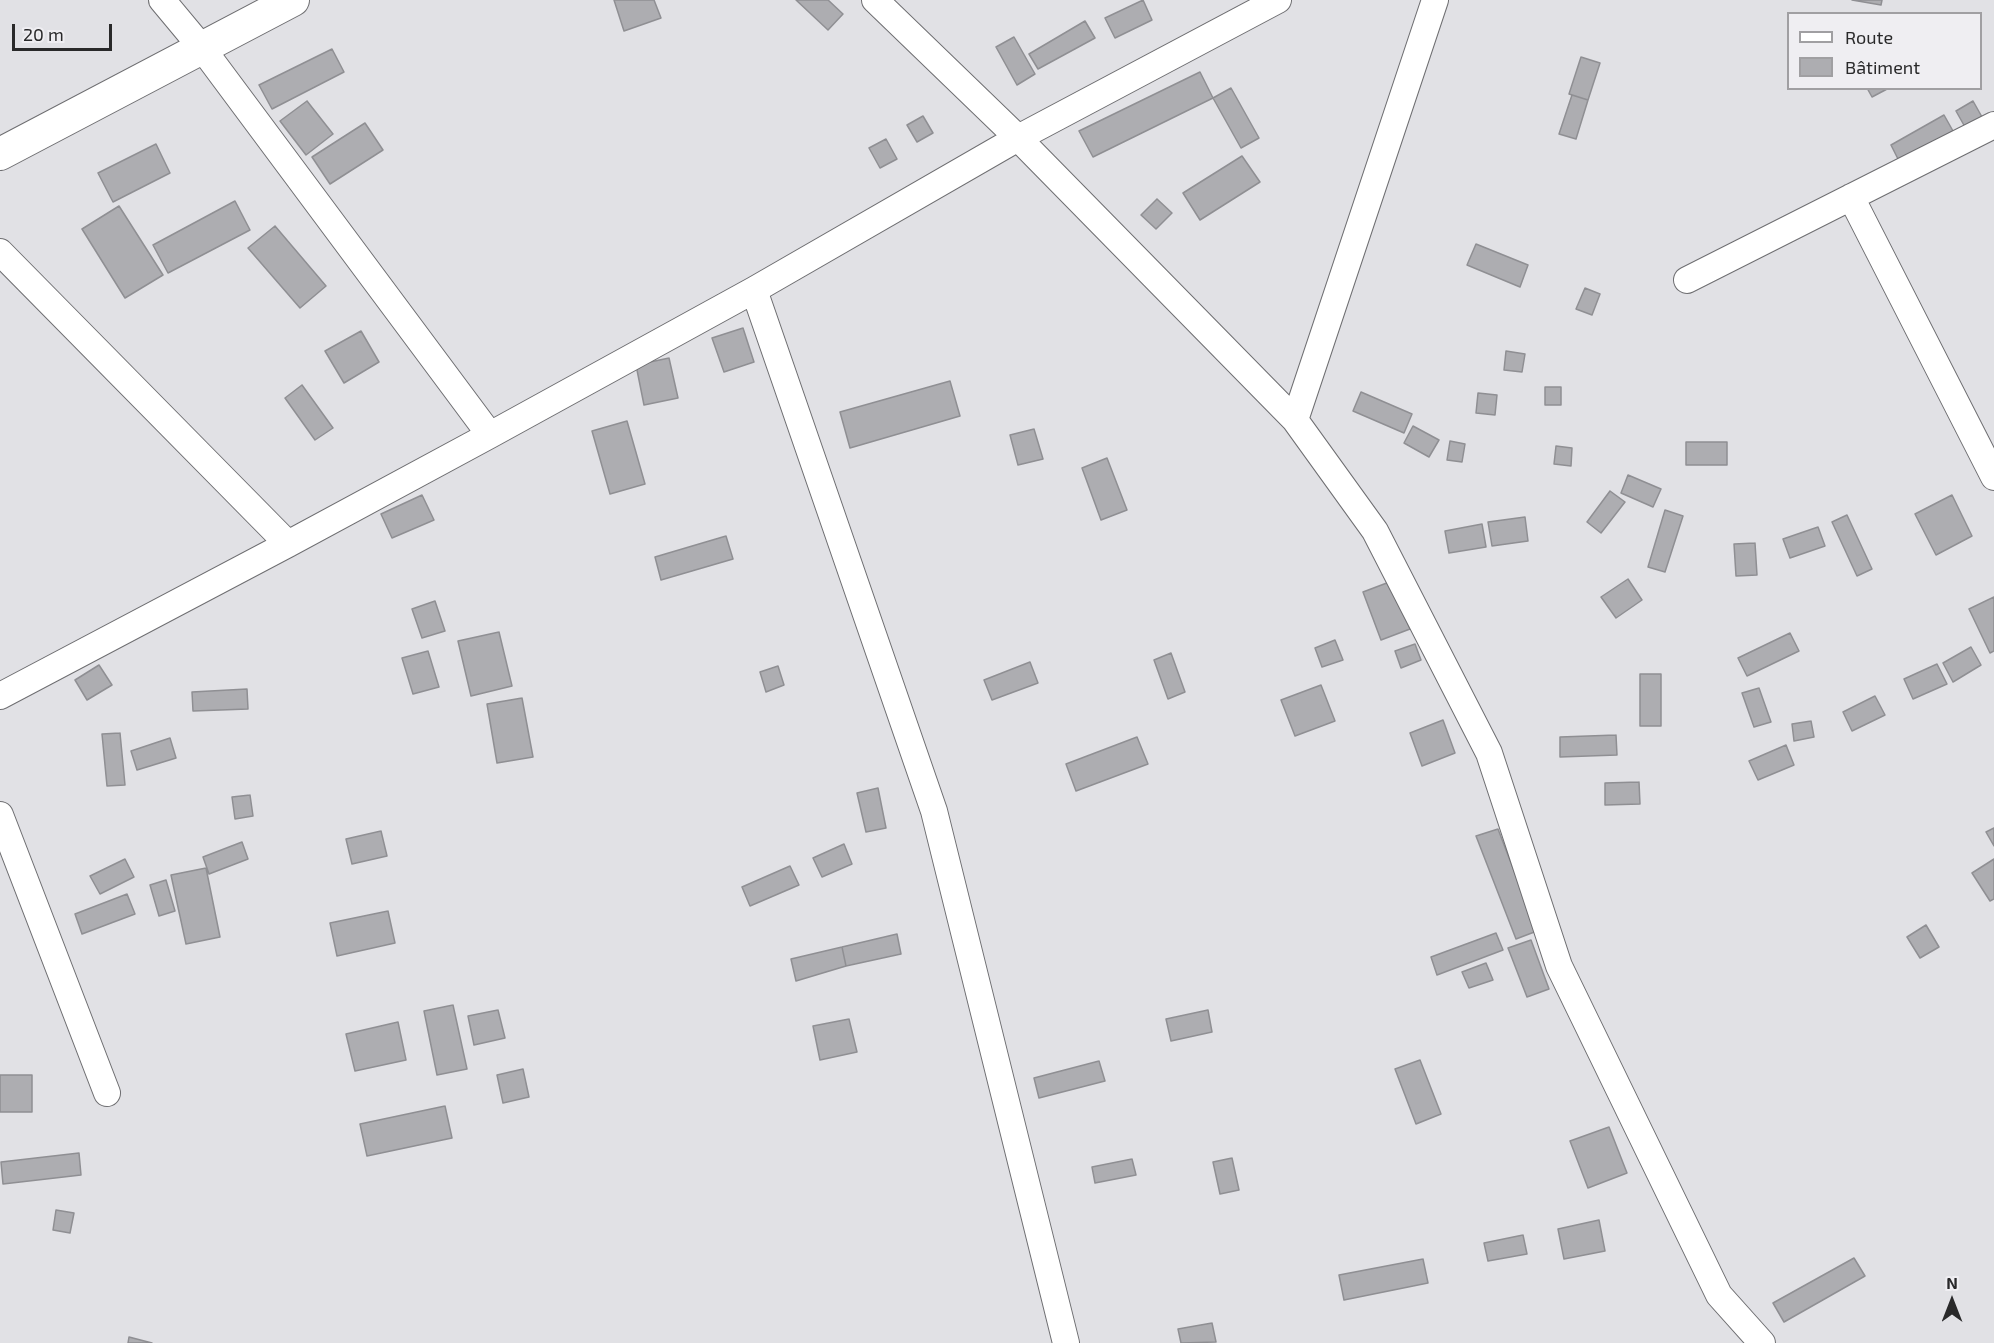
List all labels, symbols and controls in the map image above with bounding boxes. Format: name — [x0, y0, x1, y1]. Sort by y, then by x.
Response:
scale bar — [15, 12, 116, 50]
legend — [1787, 12, 1982, 90]
text: 20 m — [23, 23, 64, 45]
text: Route — [1845, 26, 1893, 48]
text: Bâtiment — [1845, 56, 1920, 78]
north arrow — [1922, 1271, 1982, 1331]
text: N — [1946, 1273, 1958, 1292]

